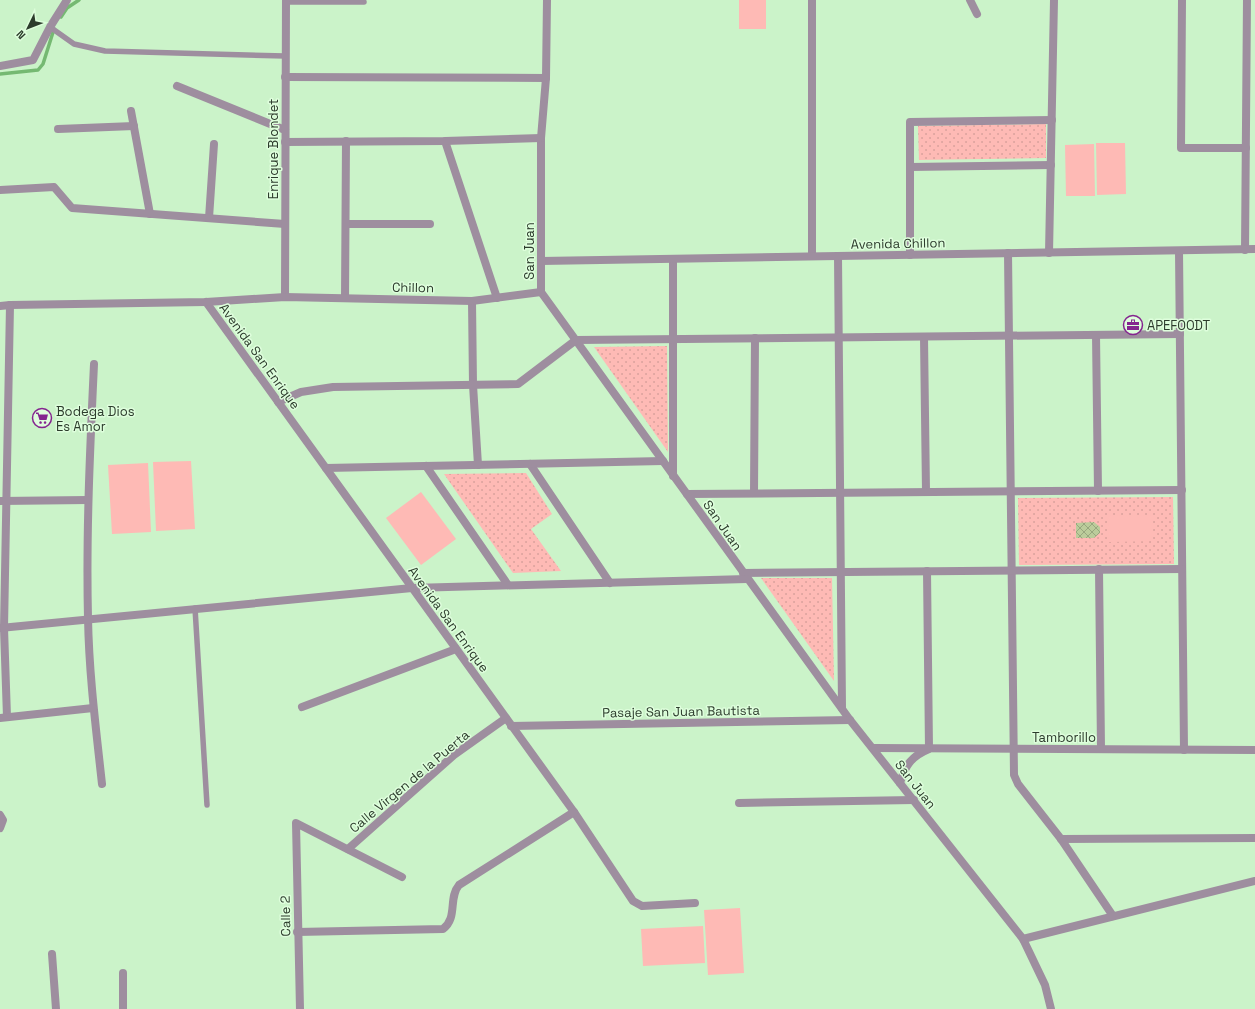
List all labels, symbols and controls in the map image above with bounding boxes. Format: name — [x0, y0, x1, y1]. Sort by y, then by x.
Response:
north arrow — [8, 8, 48, 48]
text: N — [13, 27, 28, 42]
street label: Enrique Blondet — [265, 99, 282, 199]
street label: San Juan — [521, 222, 538, 280]
street label: Avenida Chillon — [851, 234, 945, 253]
street label: Chillon — [392, 279, 434, 296]
street label: Avenida San Enrique — [215, 300, 304, 413]
office icon: APEFOODT — [1122, 314, 1144, 336]
place label: APEFOODT — [1147, 317, 1211, 334]
place label: Bodega Dios Es Amor — [56, 403, 135, 435]
supermarket icon: Bodega Dios Es Amor — [31, 407, 53, 429]
street label: San Juan — [699, 497, 746, 554]
street label: Avenida San Enrique — [404, 563, 493, 676]
street label: Pasaje San Juan Bautista — [602, 702, 760, 721]
street label: Calle Virgen de la Puerta — [346, 726, 473, 837]
street label: Tamborillo — [1032, 729, 1096, 746]
street label: San Juan — [891, 756, 940, 812]
street label: Calle 2 — [277, 895, 294, 937]

